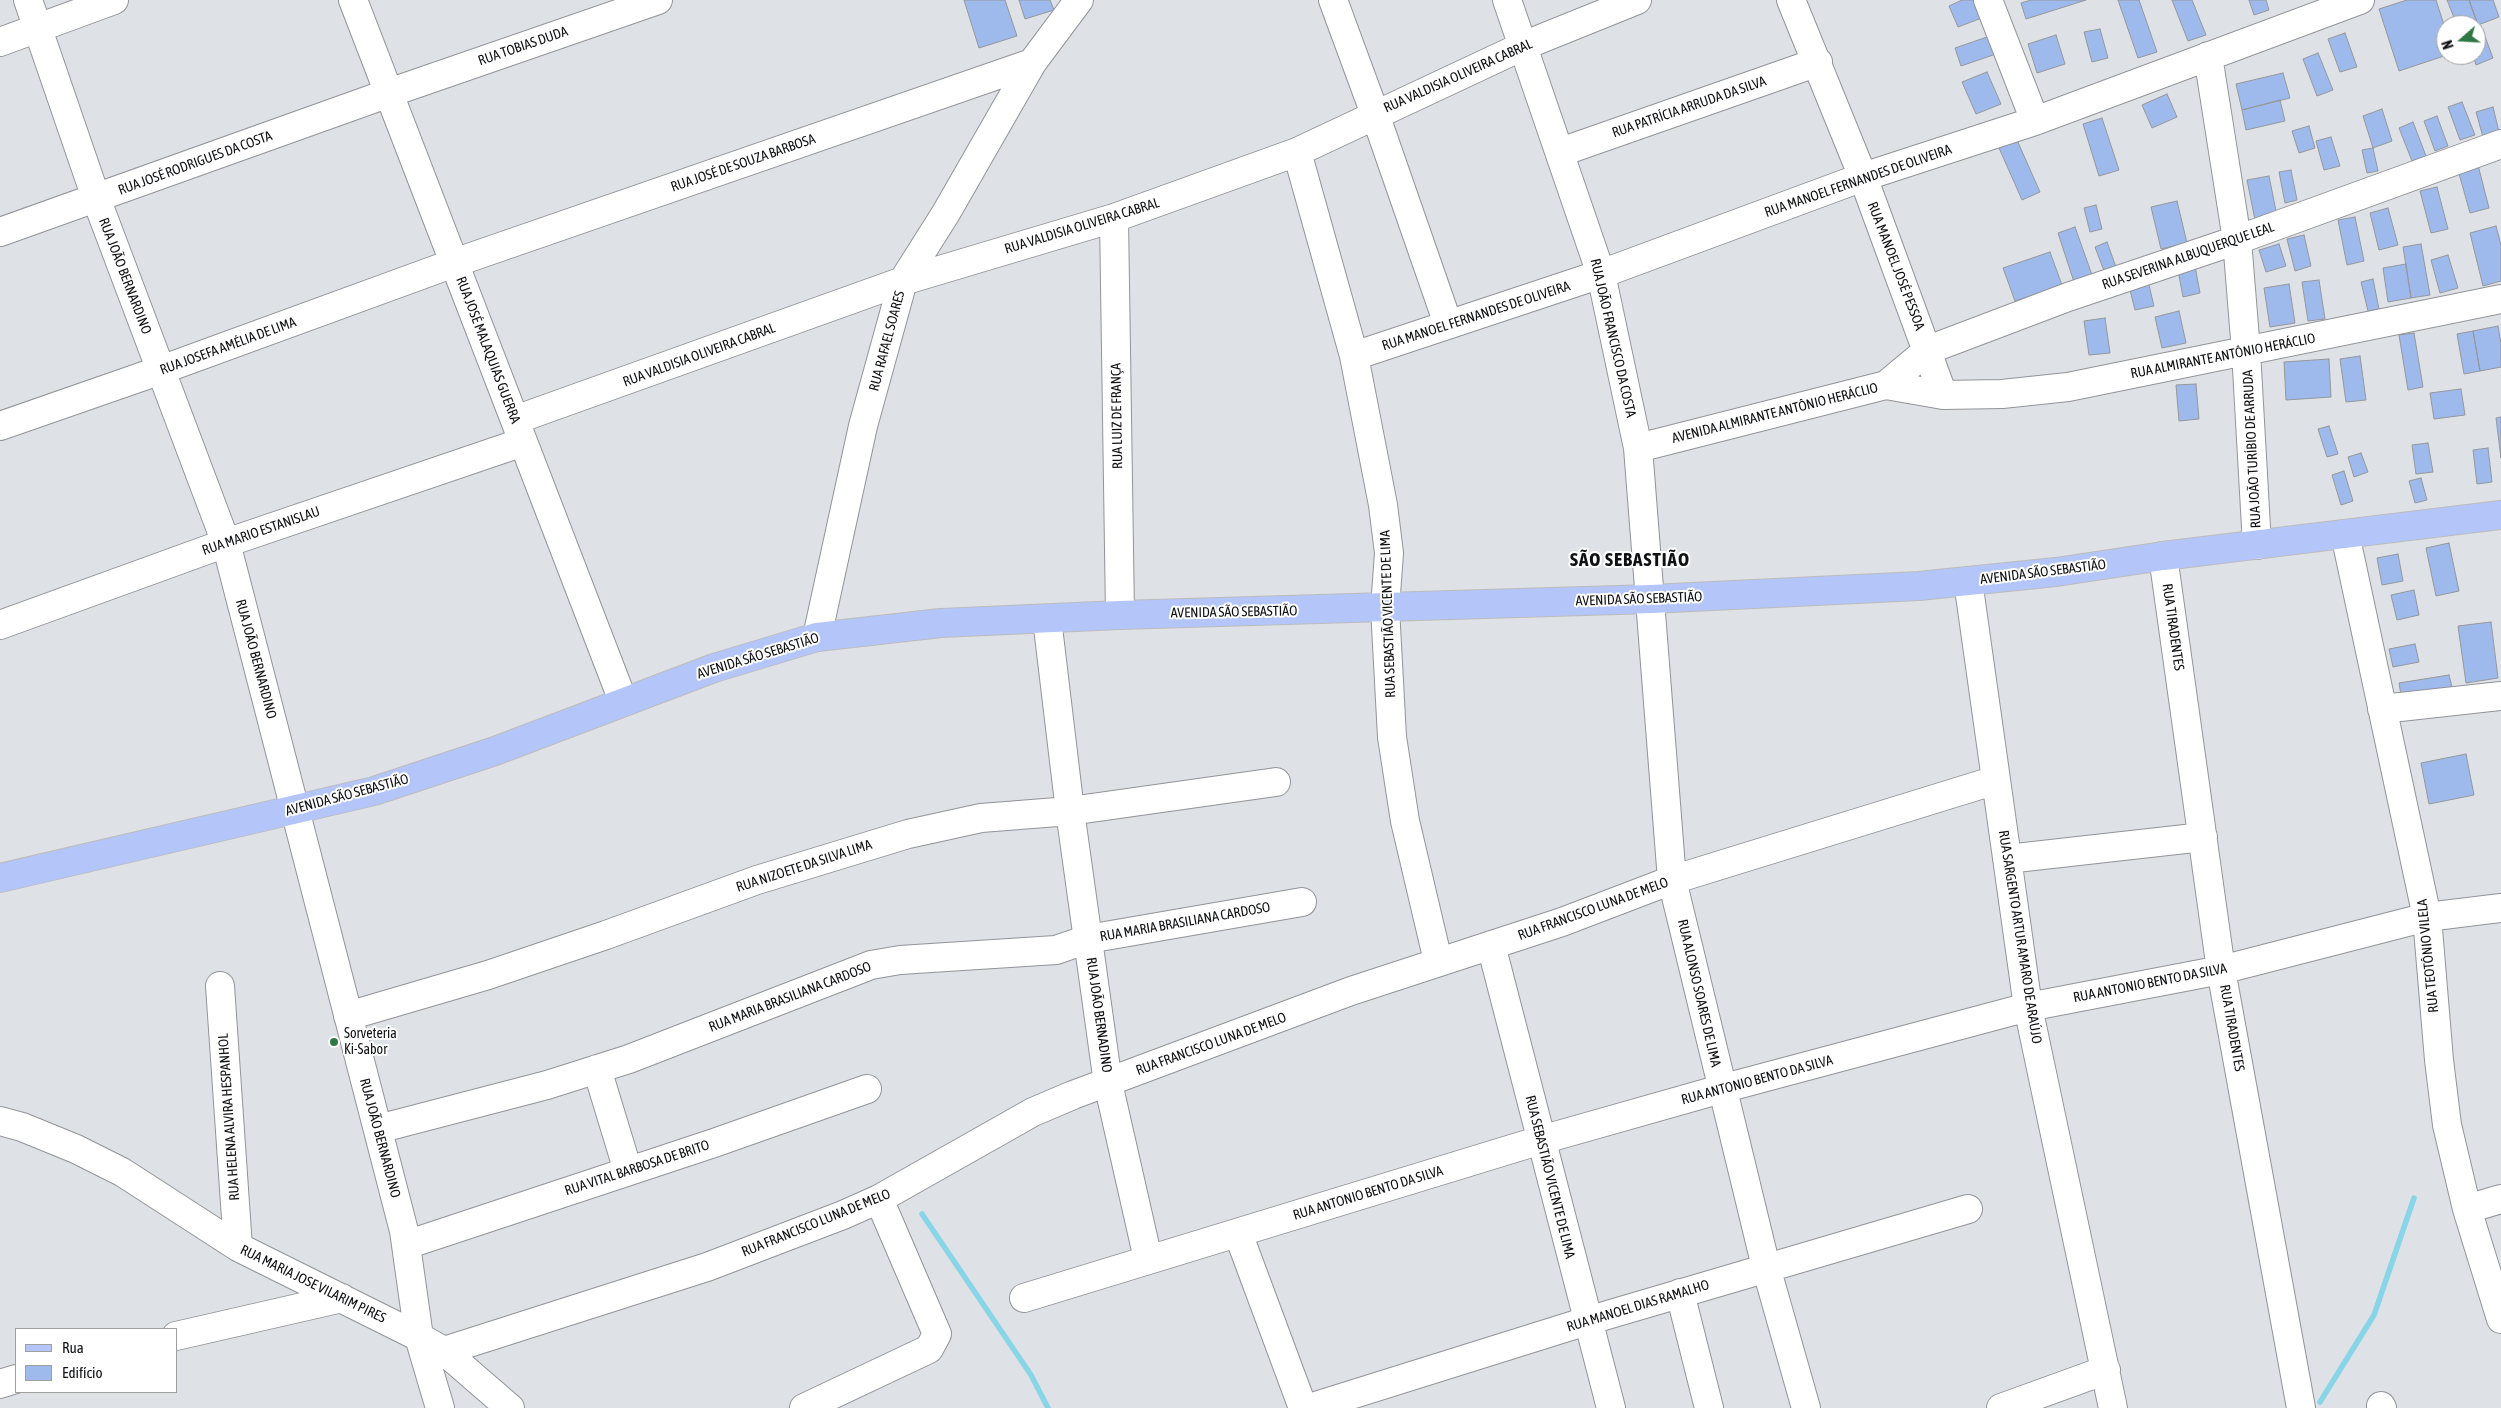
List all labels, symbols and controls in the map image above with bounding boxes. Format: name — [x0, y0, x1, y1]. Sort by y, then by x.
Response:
north arrow — [2436, 15, 2486, 65]
street label: RUA TOBIAS DUDA — [476, 23, 570, 69]
street label: RUA VALDISIA OLIVEIRA CABRAL — [1381, 36, 1535, 116]
text: N — [2439, 38, 2457, 51]
street label: RUA PATRÍCIA ARRUDA DA SILVA — [1610, 73, 1768, 141]
street label: RUA JOSÉ RODRIGUES DA COSTA — [116, 127, 274, 199]
street label: RUA JOSÉ DE SOUZA BARBOSA — [669, 130, 817, 196]
street label: RUA MANOEL FERNANDES DE OLIVEIRA — [1762, 141, 1954, 221]
street label: RUA VALDISIA OLIVEIRA CABRAL — [1003, 194, 1161, 258]
street label: RUA MANOEL JOSÉ PESSOA — [1864, 199, 1928, 333]
street label: RUA JOÃO BERNARDINO — [95, 215, 155, 337]
street label: RUA SEVERINA ALBUQUERQUE LEAL — [2100, 219, 2276, 293]
street label: RUA JOÃO FRANCISCO DA COSTA — [1587, 257, 1639, 419]
street label: RUA JOSÉ MALAQUIAS GUERRA — [452, 274, 524, 426]
street label: RUA MANOEL FERNANDES DE OLIVEIRA — [1380, 278, 1572, 354]
street label: RUA RAFAEL SOARES — [866, 289, 908, 393]
street label: RUA JOSEFA AMÉLIA DE LIMA — [158, 314, 298, 378]
street label: RUA VALDISIA OLIVEIRA CABRAL — [621, 320, 777, 390]
street label: RUA ALMIRANTE ANTÔNIO HERÁCLIO — [2129, 330, 2317, 382]
street label: RUA LUIZ DE FRANÇA — [1108, 363, 1126, 469]
street label: RUA JOÃO TURÍBIO DE ARRUDA — [2239, 369, 2265, 529]
street label: AVENIDA ALMIRANTE ANTÔNIO HERÁCLIO — [1670, 379, 1880, 447]
street label: RUA MARIO ESTANISLAU — [200, 503, 322, 559]
street label: RUA SEBASTIÃO VICENTE DE LIMA — [1377, 530, 1399, 698]
district label: SÃO SEBASTIÃO — [1568, 549, 1692, 571]
street label: AVENIDA SÃO SEBASTIÃO — [1979, 556, 2107, 588]
street label: RUA TIRADENTES — [2159, 582, 2187, 672]
street label: AVENIDA SÃO SEBASTIÃO — [1575, 588, 1703, 610]
street label: RUA JOÃO BERNARDINO — [232, 597, 280, 721]
street label: AVENIDA SÃO SEBASTIÃO — [1171, 602, 1297, 622]
street label: AVENIDA SÃO SEBASTIÃO — [695, 629, 821, 683]
street label: AVENIDA SÃO SEBASTIÃO — [284, 770, 410, 820]
street label: RUA SARGENTO ARTUR AMARO DE ARAÚJO — [1995, 829, 2045, 1045]
street label: RUA NIZOETE DA SILVA LIMA — [734, 836, 874, 896]
street label: RUA FRANCISCO LUNA DE MELO — [1516, 874, 1670, 944]
street label: RUA TEOTÔNIO VILELA — [2414, 898, 2442, 1014]
street label: RUA MARIA BRASILIANA CARDOSO — [1099, 899, 1271, 945]
street label: RUA ALONSO SOARES DE LIMA — [1674, 918, 1724, 1068]
street label: RUA JOÃO BERNADINO — [1083, 956, 1115, 1074]
street label: RUA MARIA BRASILIANA CARDOSO — [706, 958, 874, 1036]
street label: RUA ANTONIO BENTO DA SILVA — [2072, 960, 2228, 1006]
street label: RUA TIRADENTES — [2216, 983, 2248, 1073]
street label: RUA FRANCISCO LUNA DE MELO — [1134, 1009, 1288, 1079]
place label: Sorveteria Ki-Sabor — [344, 1026, 397, 1058]
street label: RUA HELENA ALVIRA HESPANHOL — [215, 1033, 243, 1201]
marker: Sorveteria Ki-Sabor — [328, 1036, 340, 1048]
street label: RUA ANTONIO BENTO DA SILVA — [1679, 1052, 1835, 1108]
street label: RUA JOÃO BERNARDINO — [356, 1076, 404, 1200]
street label: RUA SEBASTIÃO VICENTE DE LIMA — [1522, 1094, 1578, 1260]
street label: RUA VITAL BARBOSA DE BRITO — [563, 1137, 711, 1199]
street label: RUA ANTONIO BENTO DA SILVA — [1291, 1162, 1445, 1224]
street label: RUA FRANCISCO LUNA DE MELO — [739, 1185, 893, 1261]
street label: RUA MARIA JOSE VILARIM PIRES — [237, 1241, 389, 1327]
street label: RUA MANOEL DIAS RAMALHO — [1565, 1276, 1711, 1336]
legend — [15, 1328, 178, 1393]
text: Rua — [62, 1339, 84, 1356]
text: Edifício — [62, 1364, 103, 1381]

